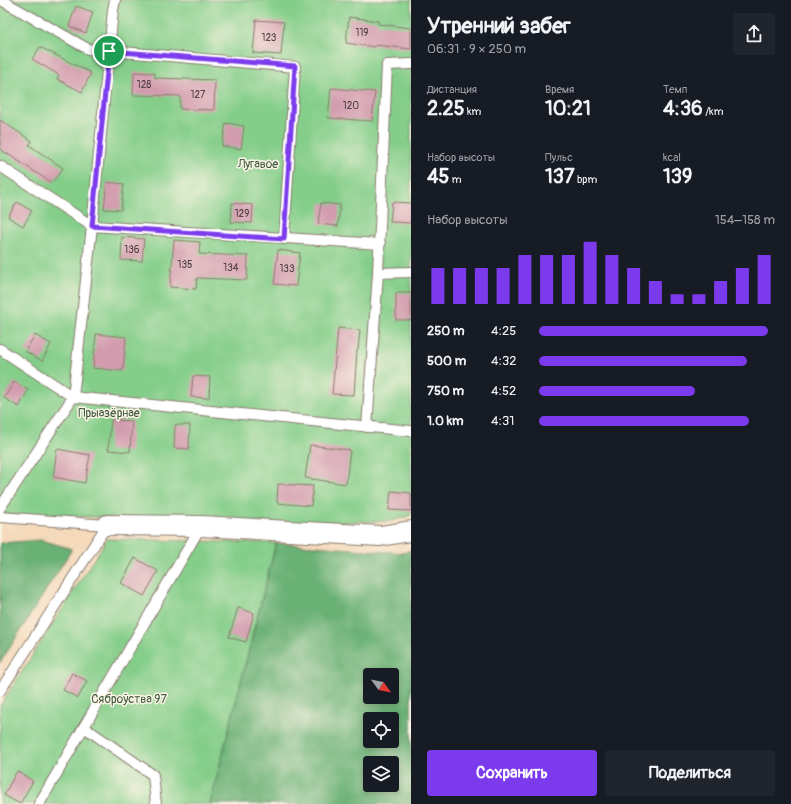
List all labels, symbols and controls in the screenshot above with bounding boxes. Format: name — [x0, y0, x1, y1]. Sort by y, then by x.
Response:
text: Утренний забег — [427, 12, 571, 40]
button: share — [733, 13, 775, 55]
house number: 119 — [356, 27, 368, 39]
house number: 123 — [262, 32, 277, 44]
pin — [92, 34, 126, 68]
icon: arrive — [98, 40, 120, 62]
text: 06:31 · 9 × 250 m — [427, 41, 526, 57]
house number: 128 — [137, 79, 151, 91]
text: Дистанция — [427, 83, 477, 96]
text: Время — [545, 83, 574, 96]
text: Темп — [663, 83, 687, 96]
house number: 127 — [191, 89, 206, 101]
text: 2.25 — [427, 96, 465, 121]
text: 10:21 — [545, 96, 591, 121]
text: 4:36 — [663, 96, 703, 121]
house number: 120 — [343, 100, 359, 112]
text: km — [465, 105, 481, 118]
text: /km — [703, 105, 723, 118]
text: Набор высоты — [427, 151, 495, 164]
text: Пульс — [545, 151, 573, 164]
text: kcal — [663, 151, 681, 164]
park label: Лугавое — [237, 157, 278, 172]
text: 45 — [427, 164, 449, 189]
text: 137 — [545, 164, 575, 189]
text: 139 — [663, 164, 692, 189]
text: m — [449, 173, 462, 186]
text: bpm — [575, 173, 597, 186]
house number: 129 — [235, 208, 249, 220]
text: Набор высоты — [427, 212, 508, 228]
text: 154–158 m — [715, 212, 775, 228]
house number: 136 — [124, 244, 140, 256]
house number: 135 — [178, 259, 192, 271]
house number: 134 — [223, 262, 239, 274]
house number: 133 — [279, 263, 295, 275]
text: 250 m — [427, 323, 465, 339]
text: 4:25 — [491, 323, 516, 339]
text: 500 m — [427, 353, 466, 369]
text: 4:32 — [491, 353, 517, 369]
text: 750 m — [427, 383, 464, 399]
text: 4:52 — [491, 383, 516, 399]
park label: Прыазёрнае — [78, 406, 140, 421]
text: 1.0 km — [427, 413, 464, 429]
text: 4:31 — [491, 413, 514, 429]
north arrow — [363, 668, 399, 704]
map controls — [363, 668, 399, 792]
park label: Сяброўства 97 — [91, 692, 167, 707]
button: locate — [363, 712, 399, 748]
button: Сохранить — [427, 750, 597, 796]
button: Поделиться — [605, 750, 775, 796]
button: layers — [363, 756, 399, 792]

